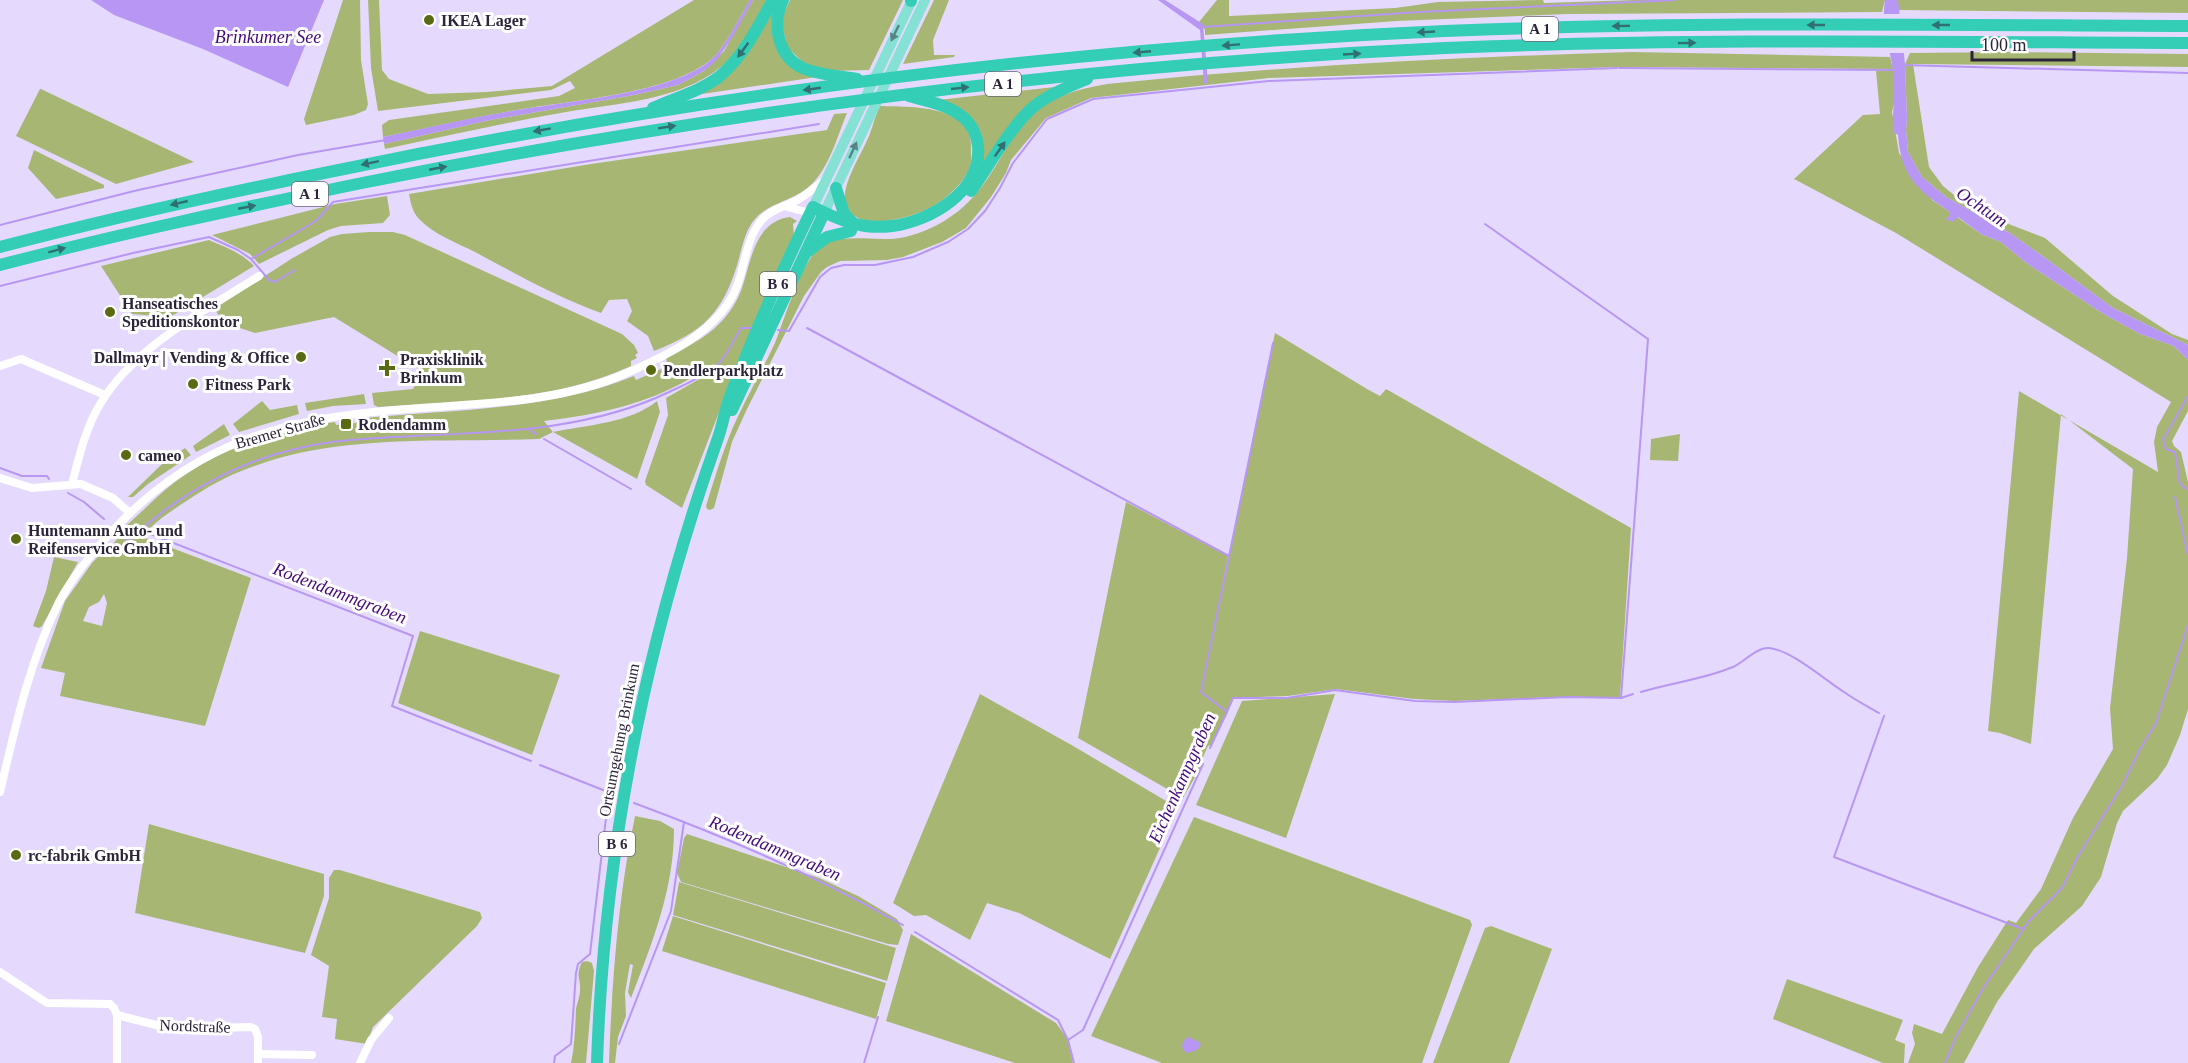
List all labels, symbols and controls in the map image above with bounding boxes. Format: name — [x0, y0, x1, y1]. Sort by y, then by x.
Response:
place label: IKEA Lager — [441, 12, 526, 30]
marker: IKEA Lager — [422, 13, 436, 27]
road number: A 1 — [1522, 17, 1558, 41]
one-way arrow — [1806, 20, 1825, 30]
one-way arrow — [1931, 20, 1950, 30]
one-way arrow — [1611, 21, 1630, 31]
scale bar — [1972, 24, 2074, 62]
one-way arrow — [891, 25, 900, 42]
water label: Brinkumer See — [215, 27, 321, 47]
one-way arrow — [1417, 28, 1436, 37]
text: 100 m — [1981, 35, 2027, 55]
one-way arrow — [1678, 38, 1697, 47]
one-way arrow — [1222, 40, 1241, 49]
one-way arrow — [737, 43, 749, 58]
one-way arrow — [1133, 47, 1152, 57]
one-way arrow — [1343, 49, 1362, 59]
road number: A 1 — [985, 72, 1021, 96]
one-way arrow — [951, 83, 970, 93]
one-way arrow — [802, 84, 821, 93]
one-way arrow — [657, 122, 676, 131]
one-way arrow — [532, 126, 551, 135]
one-way arrow — [849, 141, 858, 158]
one-way arrow — [994, 141, 1005, 157]
one-way arrow — [360, 159, 379, 168]
one-way arrow — [429, 163, 448, 172]
road number: A 1 — [292, 182, 328, 206]
water label: Ochtum — [1953, 183, 2011, 231]
one-way arrow — [170, 199, 189, 209]
one-way arrow — [237, 202, 256, 211]
one-way arrow — [48, 245, 66, 254]
road number: B 6 — [760, 272, 796, 296]
place label: Hanseatisches Speditionskontor — [122, 295, 239, 331]
marker: Hanseatisches Speditionskontor — [103, 305, 117, 319]
place label: Dallmayr | Vending & Office — [94, 349, 289, 367]
marker: Dallmayr | Vending & Office — [294, 350, 308, 364]
place label: Praxisklinik Brinkum — [400, 351, 484, 386]
marker: Praxisklinik Brinkum — [378, 359, 396, 377]
place label: Pendlerparkplatz — [663, 362, 783, 380]
marker: Pendlerparkplatz — [644, 363, 658, 377]
place label: Fitness Park — [205, 376, 291, 393]
marker: Fitness Park — [186, 377, 200, 391]
street label: Bremer Straße — [233, 410, 327, 452]
place label: Rodendamm — [358, 416, 447, 433]
marker: Rodendamm — [339, 417, 353, 431]
place label: cameo — [138, 447, 182, 464]
marker: cameo — [119, 448, 133, 462]
place label: Huntemann Auto- und Reifenservice GmbH — [28, 522, 183, 557]
marker: Huntemann Auto- und Reifenservice GmbH — [9, 532, 23, 546]
water label: Rodendammgraben — [270, 558, 409, 628]
street label: Ortsumgehung Brinkum — [596, 661, 643, 818]
water label: Eichenkampgraben — [1144, 710, 1220, 847]
water label: Rodendammgraben — [705, 811, 844, 885]
road number: B 6 — [599, 832, 635, 856]
place label: rc-fabrik GmbH — [28, 847, 142, 864]
marker: rc-fabrik GmbH — [9, 848, 23, 862]
street label: Nordstraße — [159, 1016, 231, 1036]

